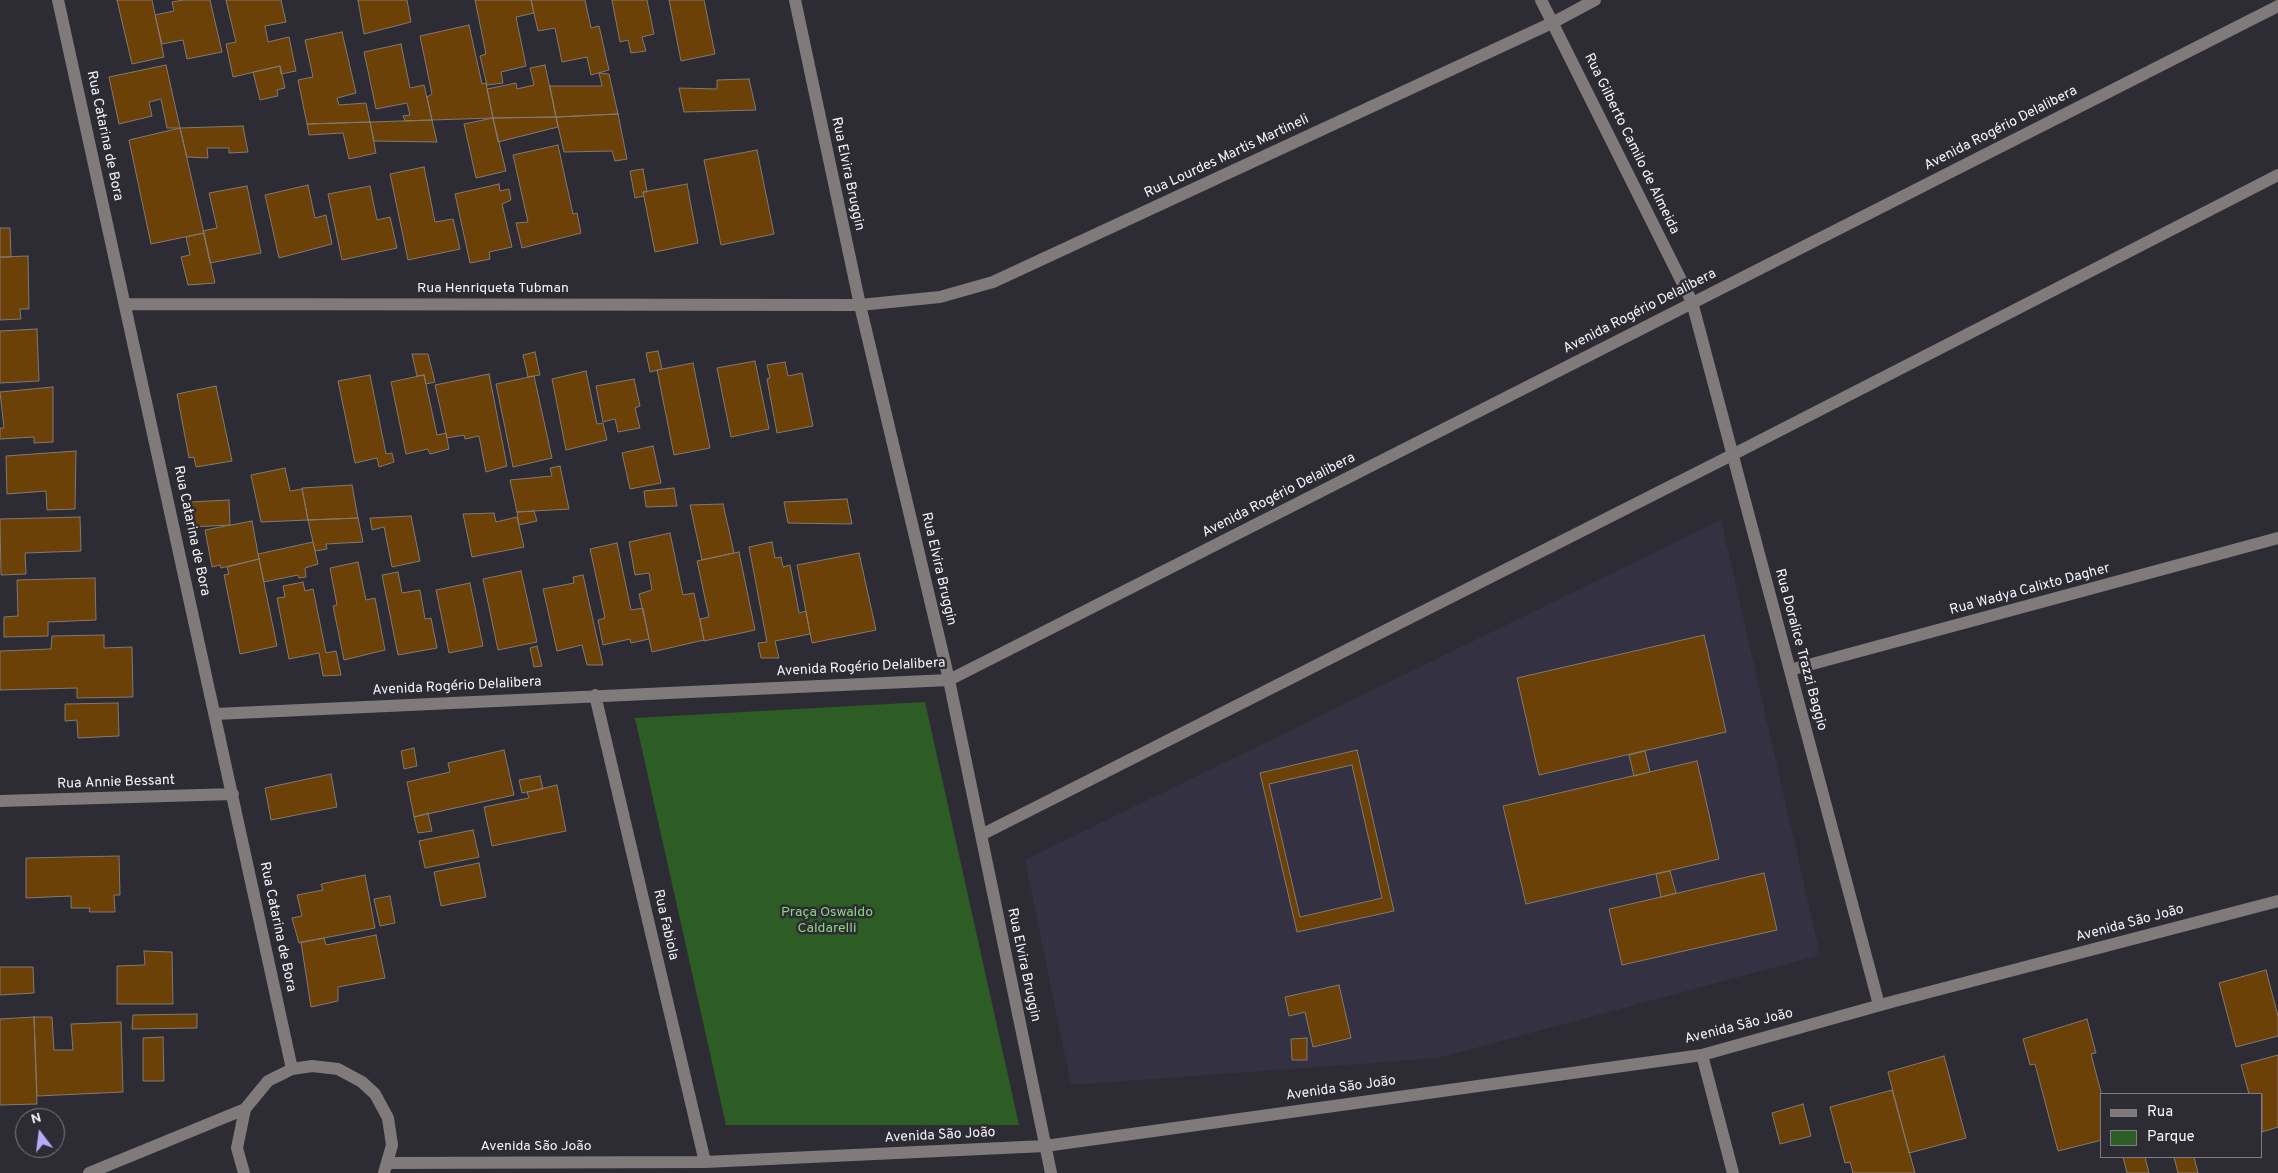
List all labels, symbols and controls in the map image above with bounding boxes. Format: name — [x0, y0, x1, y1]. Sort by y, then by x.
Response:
street label: Rua Gilberto Camilo de Almeida — [1580, 51, 1682, 237]
street label: Rua Catarina de Bora — [82, 69, 126, 203]
street label: Avenida Rogério Delalibera — [1922, 83, 2080, 175]
street label: Rua Lourdes Martis Martineli — [1142, 111, 1312, 203]
street label: Rua Elvira Bruggin — [827, 116, 867, 232]
street label: Avenida Rogério Delalibera — [1561, 266, 1719, 358]
street label: Rua Henriqueta Tubman — [417, 281, 569, 297]
street label: Avenida Rogério Delalibera — [1200, 450, 1358, 542]
street label: Rua Catarina de Bora — [169, 464, 213, 598]
street label: Rua Elvira Bruggin — [917, 511, 959, 627]
street label: Rua Wadya Calixto Dagher — [1948, 560, 2112, 620]
street label: Rua Doralice Trazzi Baggio — [1770, 567, 1830, 733]
street label: Avenida Rogério Delalibera — [776, 655, 946, 681]
street label: Avenida Rogério Delalibera — [372, 674, 542, 700]
street label: Rua Annie Bessant — [57, 773, 175, 793]
street label: Rua Catarina de Bora — [255, 860, 299, 994]
street label: Rua Fabiola — [649, 888, 681, 962]
street label: Avenida São João — [2074, 902, 2186, 946]
park label: Praça Oswaldo Caldarelli — [781, 905, 873, 938]
street label: Rua Elvira Bruggin — [1003, 907, 1043, 1023]
street label: Avenida São João — [1683, 1005, 1795, 1049]
street label: Avenida São João — [1285, 1073, 1397, 1105]
legend — [2100, 1093, 2263, 1158]
text: Rua — [2147, 1103, 2173, 1122]
north arrow — [15, 1108, 65, 1158]
text: N — [29, 1109, 43, 1129]
street label: Avenida São João — [884, 1125, 996, 1147]
text: Parque — [2147, 1128, 2195, 1147]
street label: Avenida São João — [480, 1139, 592, 1155]

